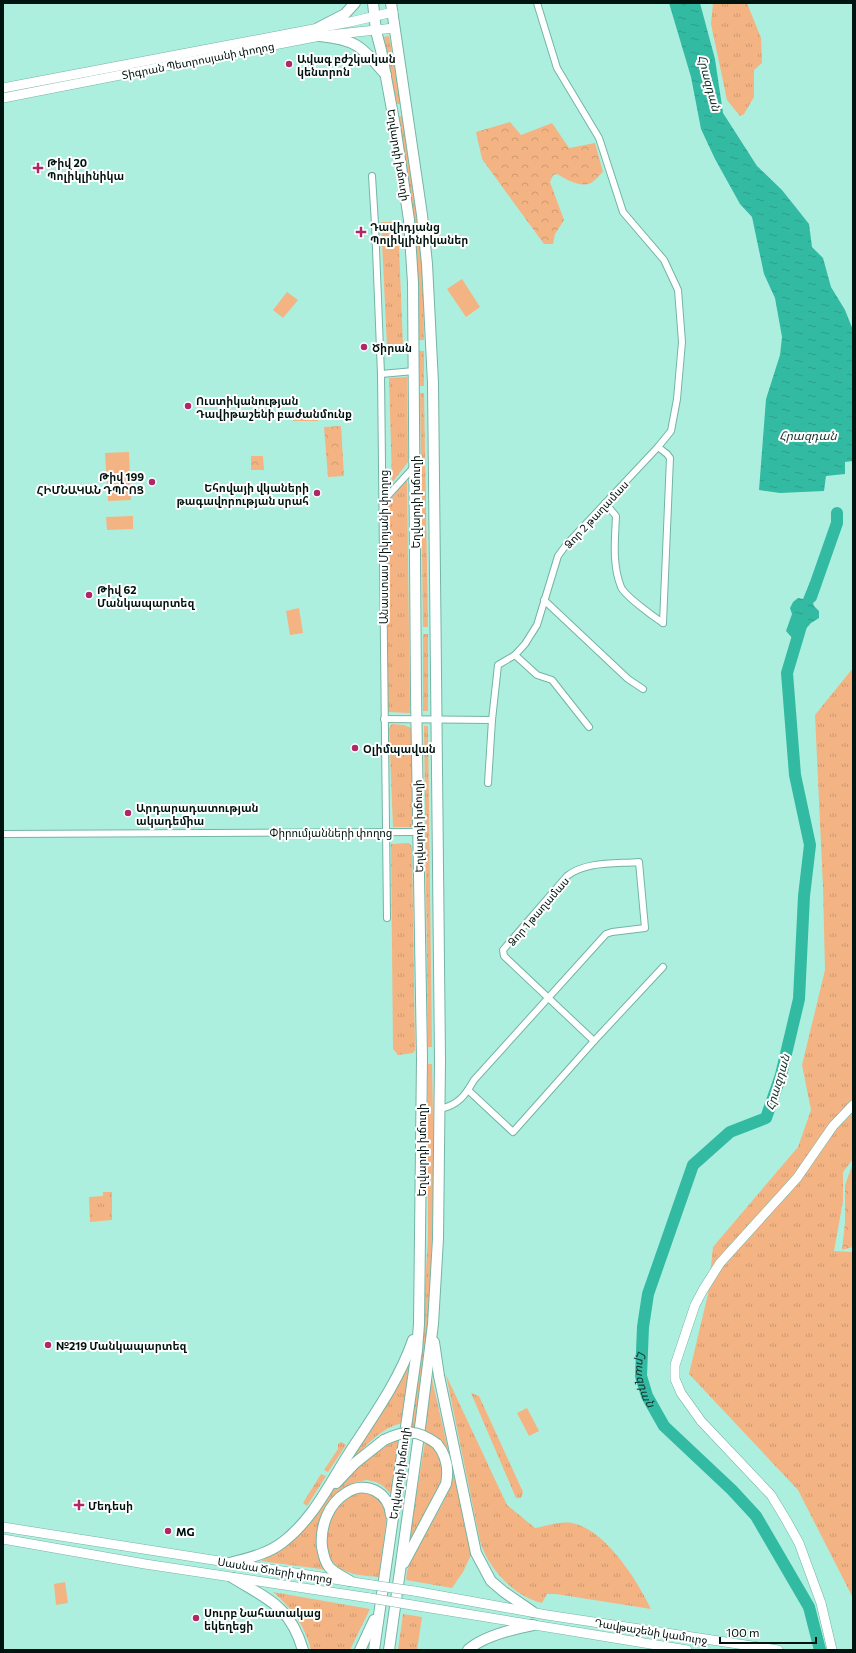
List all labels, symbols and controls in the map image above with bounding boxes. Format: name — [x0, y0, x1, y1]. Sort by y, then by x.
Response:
street label: Տիգրան Պետրոսյանի փողոց — [121, 39, 276, 82]
place label: Ավագ բժշկական կենտրոն — [297, 52, 396, 79]
water label: Հրազդան — [695, 53, 724, 114]
marker: Ավագ բժշկական կենտրոն — [284, 59, 294, 69]
street label: Եղվարդի խճուղի — [384, 108, 413, 202]
place label: Թիվ 20 Պոլիկլինիկա — [47, 156, 124, 183]
marker: Թիվ 20 Պոլիկլինիկա — [32, 162, 44, 174]
place label: Դավիդյանց Պոլիկլինիկաներ — [370, 220, 468, 247]
marker: Դավիդյանց Պոլիկլինիկաներ — [355, 226, 367, 238]
place label: Ծիրան — [372, 341, 412, 355]
marker: Ծիրան — [359, 342, 369, 352]
place label: Ուստիկանության Դավիթաշենի բաժանմունք — [196, 394, 352, 421]
marker: Ուստիկանության Դավիթաշենի բաժանմունք — [183, 401, 193, 411]
water label: Հրազդան — [779, 428, 838, 443]
street label: Եղվարդի խճուղի — [409, 455, 423, 549]
place label: Թիվ 199 ՀԻՄՆԱԿԱՆ ԴՊՐՈՑ — [37, 470, 144, 496]
street label: Անաստաս Միկոյանի փողոց — [377, 470, 391, 624]
marker: Թիվ 199 ՀԻՄՆԱԿԱՆ ԴՊՐՈՑ — [147, 477, 157, 487]
street label: Ձոր 2 թաղամաս — [561, 477, 632, 551]
place label: Եհովայի վկաների թագավորության սրահ — [176, 481, 309, 508]
marker: Եհովայի վկաների թագավորության սրահ — [312, 488, 322, 498]
place label: Թիվ 62 Մանկապարտեզ — [97, 583, 195, 610]
marker: Թիվ 62 Մանկապարտեզ — [84, 590, 94, 600]
place label: Օլիմպավան — [363, 742, 436, 756]
marker: Օլիմպավան — [350, 743, 360, 753]
street label: Եղվարդի խճուղի — [411, 779, 426, 873]
place label: Արդարադատության ակադեմիա — [136, 801, 259, 828]
marker: Արդարադատության ակադեմիա — [123, 808, 133, 818]
street label: Փիրումյանների փողոց — [270, 826, 392, 840]
street label: Ձոր 1 թաղամաս — [505, 874, 572, 949]
water label: Հրազդան — [762, 1052, 793, 1112]
street label: Եղվարդի խճուղի — [415, 1103, 429, 1197]
place label: №219 Մանկապարտեզ — [56, 1339, 188, 1353]
marker: №219 Մանկապարտեզ — [43, 1340, 53, 1350]
water label: Հրազդան — [633, 1351, 659, 1410]
street label: Եղվարդի խճուղի — [386, 1426, 413, 1520]
marker: Մեդեսի — [73, 1499, 85, 1511]
place label: Մեդեսի — [88, 1499, 133, 1513]
place label: MG — [176, 1525, 194, 1538]
marker: MG — [163, 1526, 173, 1536]
street label: Սասնա Ծռերի փողոց — [216, 1554, 333, 1586]
place label: Սուրբ Նահատակաց եկեղեցի — [204, 1606, 321, 1633]
marker: Սուրբ Նահատակաց եկեղեցի — [191, 1613, 201, 1623]
street label: Դավթաշենի կամուրջ — [593, 1616, 709, 1647]
scale bar — [720, 1619, 816, 1645]
text: 100 m — [726, 1625, 760, 1639]

